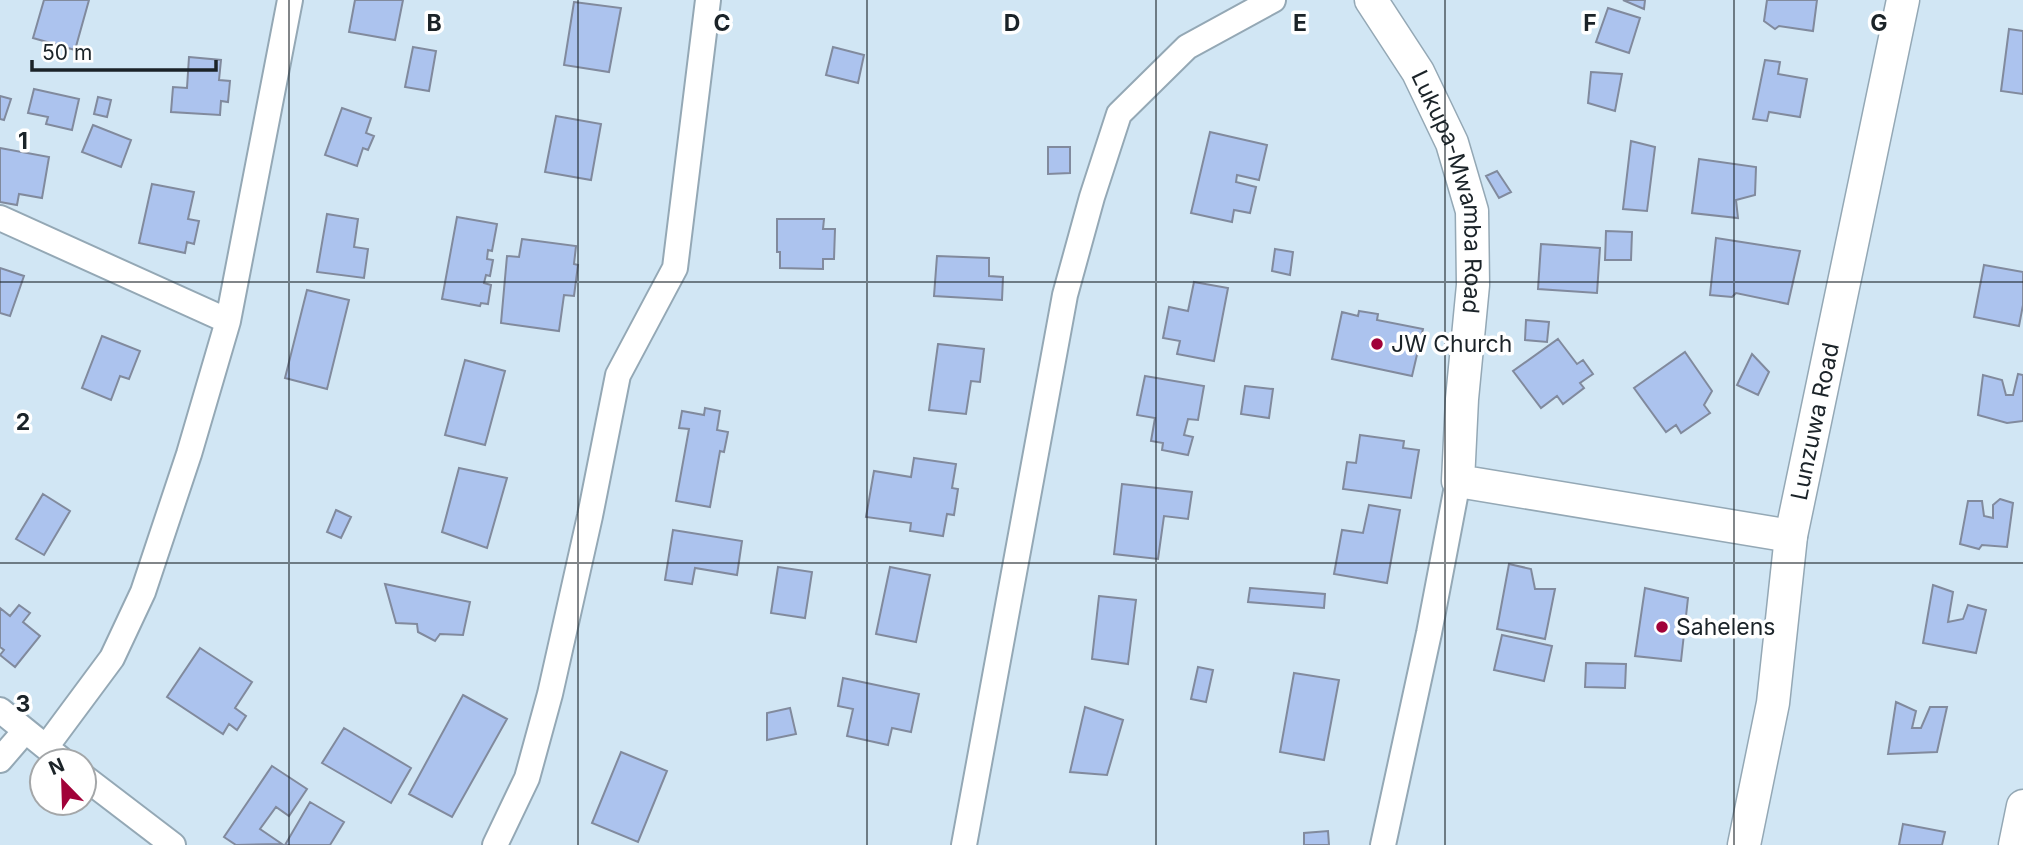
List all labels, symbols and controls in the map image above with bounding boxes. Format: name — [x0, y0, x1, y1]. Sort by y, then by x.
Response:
text: B — [426, 9, 442, 37]
text: C — [713, 9, 731, 37]
text: D — [1004, 9, 1020, 37]
text: E — [1293, 9, 1307, 37]
text: F — [1583, 9, 1597, 37]
text: G — [1870, 9, 1888, 37]
scale bar — [32, 28, 215, 72]
text: 50 m — [42, 40, 92, 65]
street label: Lukupa-Mwamba Road — [1405, 66, 1487, 315]
text: 1 — [18, 127, 28, 155]
place label: JW Church — [1391, 330, 1512, 358]
marker: JW Church — [1369, 336, 1385, 352]
street label: Lunzuwa Road — [1785, 340, 1845, 503]
text: 2 — [16, 408, 30, 436]
place label: Sahelens — [1676, 613, 1775, 641]
marker: Sahelens — [1654, 619, 1670, 635]
text: 3 — [16, 690, 30, 718]
north arrow — [28, 747, 98, 817]
text: N — [45, 753, 68, 780]

